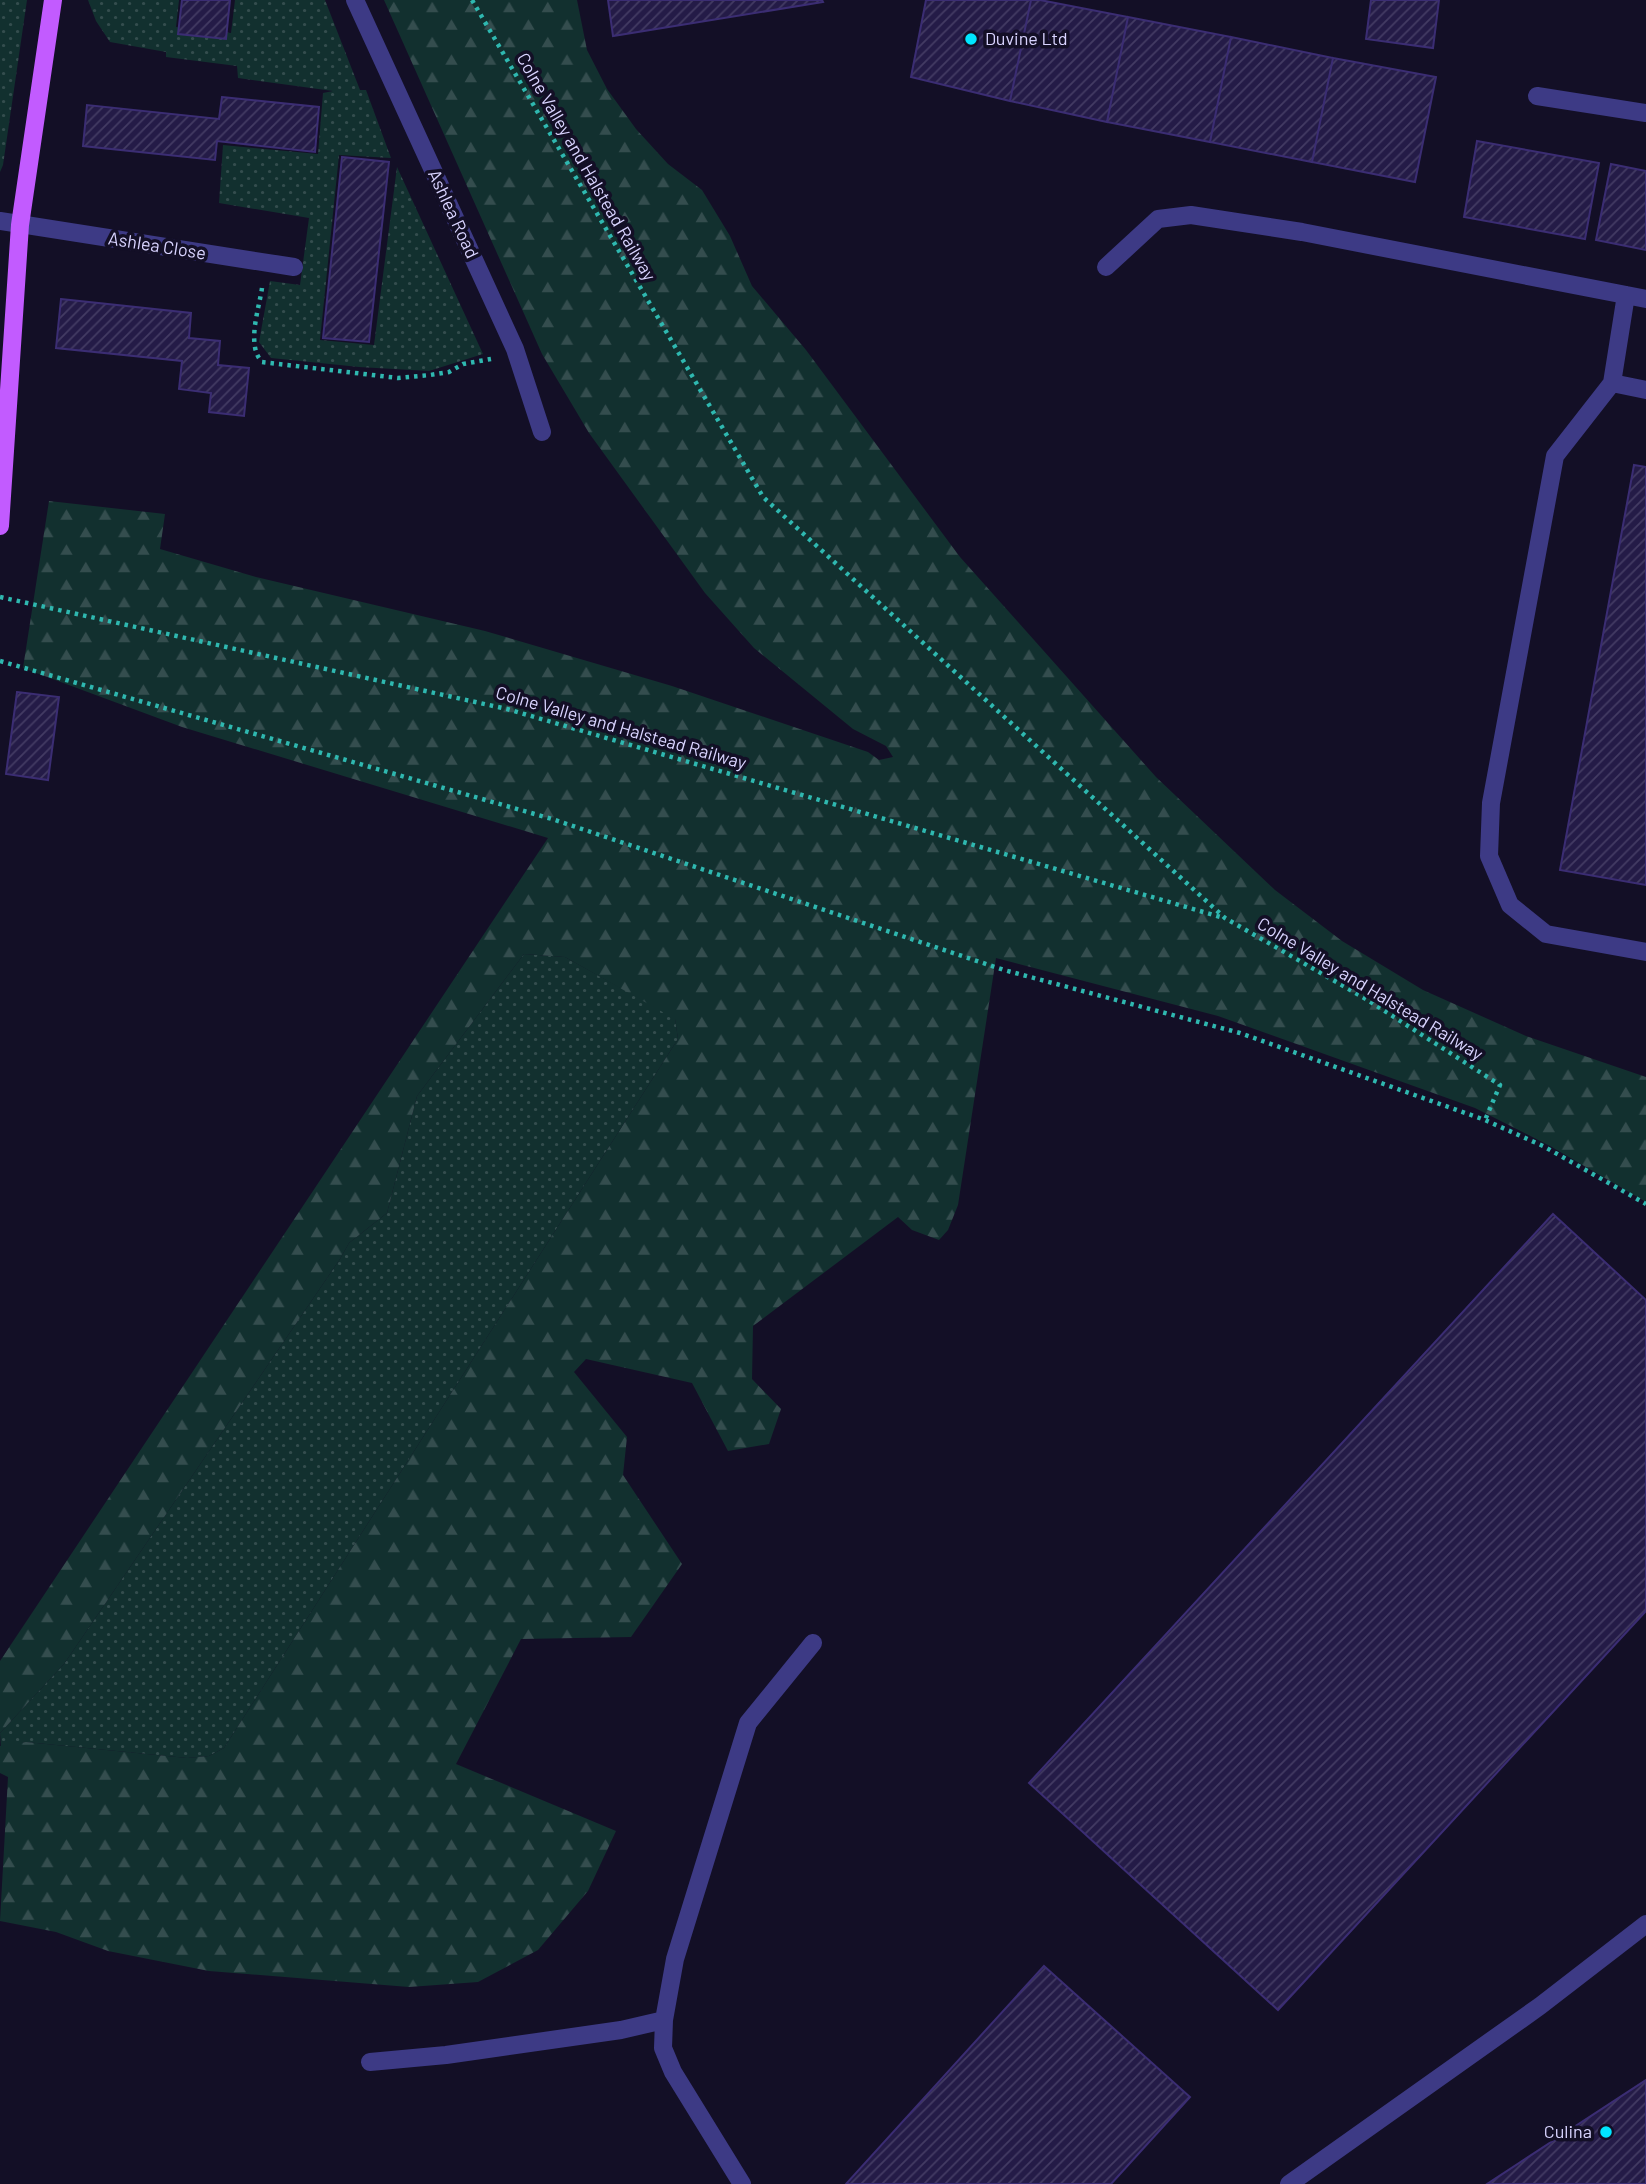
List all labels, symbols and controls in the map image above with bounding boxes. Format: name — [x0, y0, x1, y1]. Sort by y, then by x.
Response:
place label: Duvine Ltd — [985, 27, 1068, 49]
marker: Duvine Ltd — [963, 31, 979, 47]
street label: Colne Valley and Halstead Railway — [512, 49, 661, 284]
street label: Ashlea Road — [424, 166, 484, 262]
street label: Ashlea Close — [107, 226, 208, 264]
street label: Colne Valley and Halstead Railway — [493, 681, 749, 773]
street label: Colne Valley and Halstead Railway — [1254, 912, 1487, 1064]
place label: Culina — [1544, 2120, 1592, 2142]
marker: Culina — [1598, 2124, 1614, 2140]

